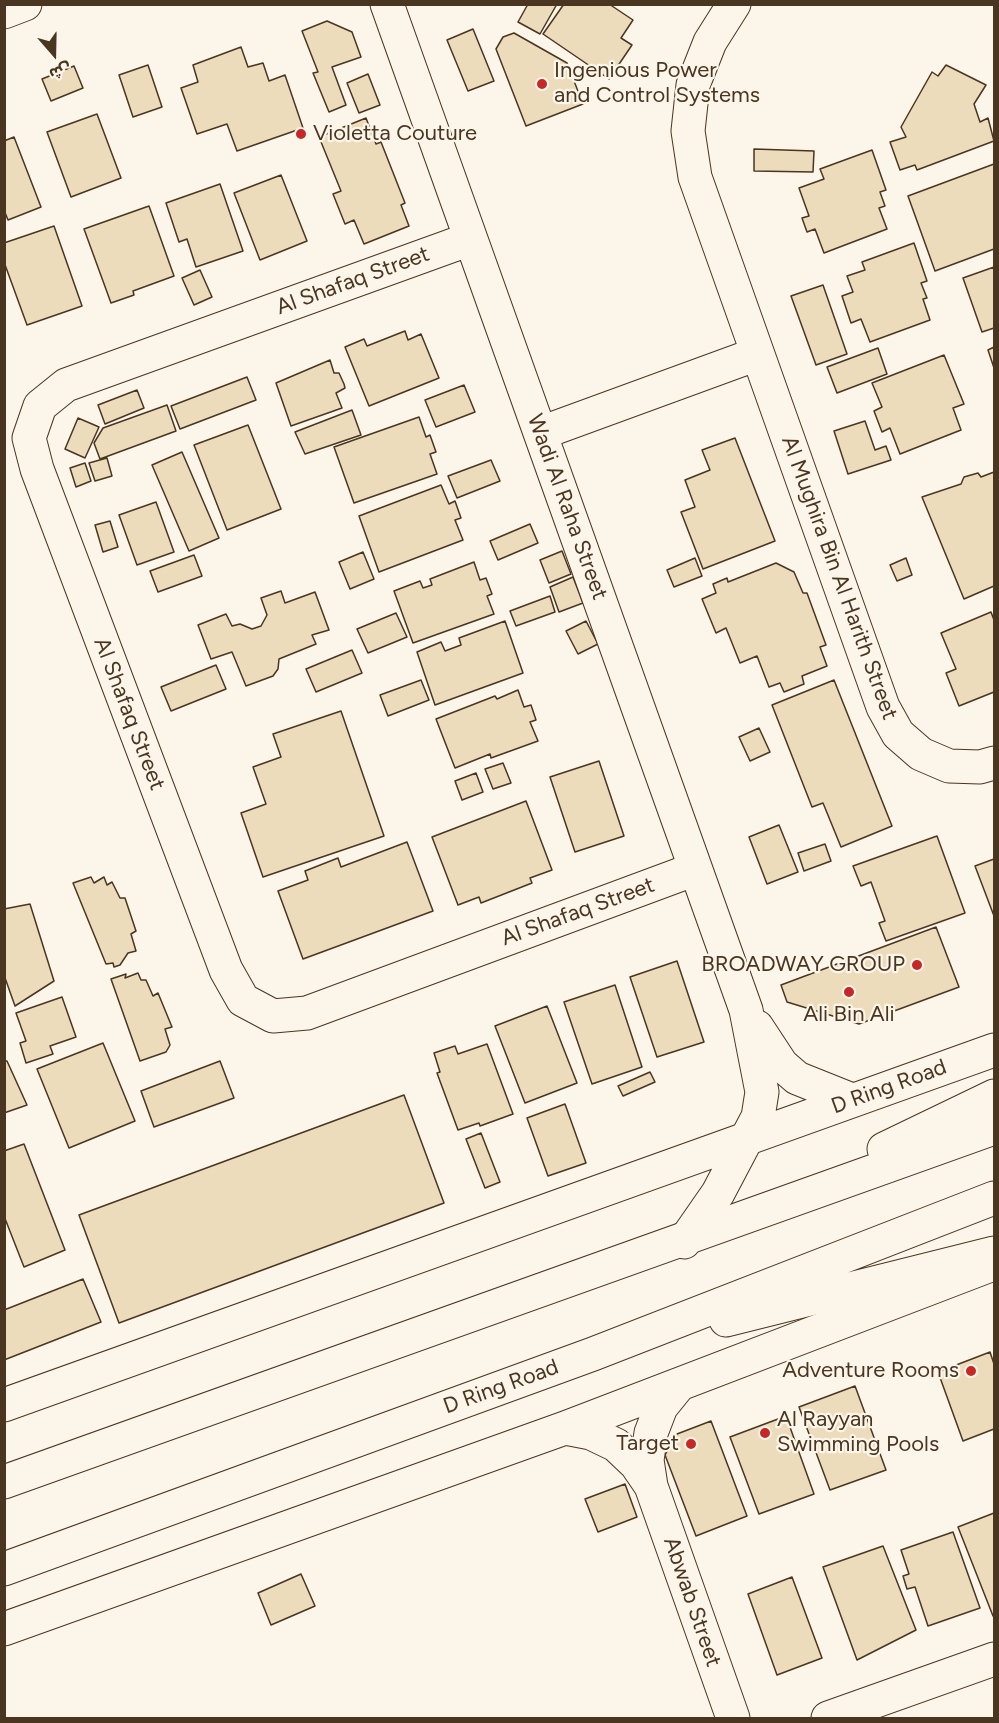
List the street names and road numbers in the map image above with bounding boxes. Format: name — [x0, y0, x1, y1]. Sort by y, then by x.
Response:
street label: Al Shafaq Street — [273, 241, 433, 321]
street label: Wadi Al Raha Street — [521, 411, 613, 603]
street label: Al Mughira Bin Al Harith Street — [775, 433, 903, 723]
street label: Al Shafaq Street — [88, 634, 170, 794]
street label: Al Shafaq Street — [498, 872, 658, 952]
street label: D Ring Road — [828, 1054, 950, 1120]
street label: D Ring Road — [440, 1354, 562, 1420]
street label: Abwab Street — [657, 1534, 727, 1670]

